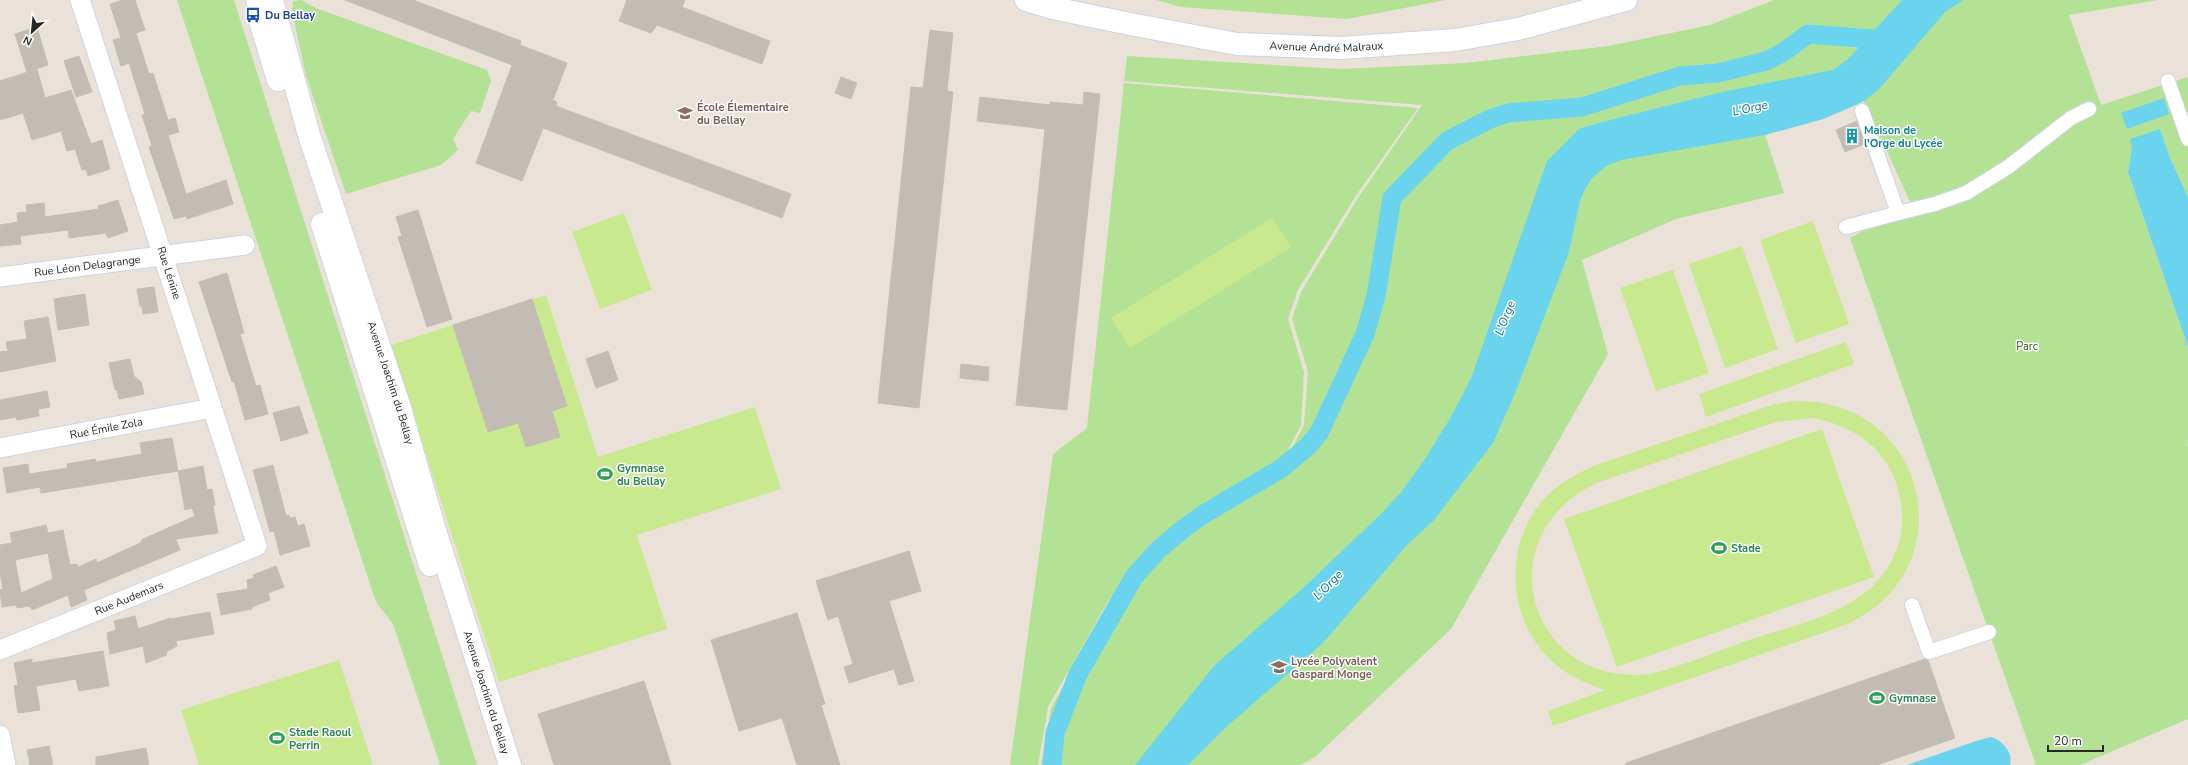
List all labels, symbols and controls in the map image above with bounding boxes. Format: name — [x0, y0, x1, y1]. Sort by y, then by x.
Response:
bus stop icon: Du Bellay — [244, 6, 262, 24]
place label: Du Bellay — [265, 8, 315, 23]
north arrow — [12, 12, 52, 52]
text: N — [21, 32, 35, 49]
street label: Avenue André Malraux — [1269, 38, 1384, 56]
water label: L'Orge — [1731, 96, 1770, 120]
place label: École Élementaire du Bellay — [697, 99, 789, 128]
school or university icon: École Élementaire du Bellay — [676, 104, 694, 122]
place label: Maison de l'Orge du Lycée — [1864, 123, 1942, 151]
building icon: Maison de l'Orge du Lycée — [1843, 127, 1861, 145]
street label: Rue Lénine — [153, 245, 185, 302]
street label: Rue Léon Delagrange — [33, 251, 141, 280]
water label: L'Orge — [1491, 298, 1519, 338]
street label: Avenue Joachim du Bellay — [364, 319, 418, 447]
park label: Parc — [2016, 339, 2038, 354]
street label: Rue Émile Zola — [68, 414, 144, 442]
place label: Gymnase du Bellay — [617, 461, 665, 489]
sports icon: Gymnase du Bellay — [596, 465, 614, 483]
sports icon: Stade — [1710, 539, 1728, 557]
place label: Stade — [1731, 541, 1761, 556]
water label: L'Orge — [1310, 566, 1347, 604]
street label: Rue Audemars — [92, 577, 166, 619]
street label: Avenue Joachim du Bellay — [460, 629, 514, 756]
place label: Lycée Polyvalent Gaspard Monge — [1291, 654, 1378, 682]
school or university icon: Lycée Polyvalent Gaspard Monge — [1270, 658, 1288, 676]
sports icon: Gymnase — [1868, 689, 1886, 707]
place label: Gymnase — [1889, 691, 1936, 706]
place label: Stade Raoul Perrin — [289, 725, 352, 753]
scale bar — [2048, 727, 2103, 753]
sports icon: Stade Raoul Perrin — [268, 729, 286, 747]
text: 20 m — [2054, 733, 2082, 749]

